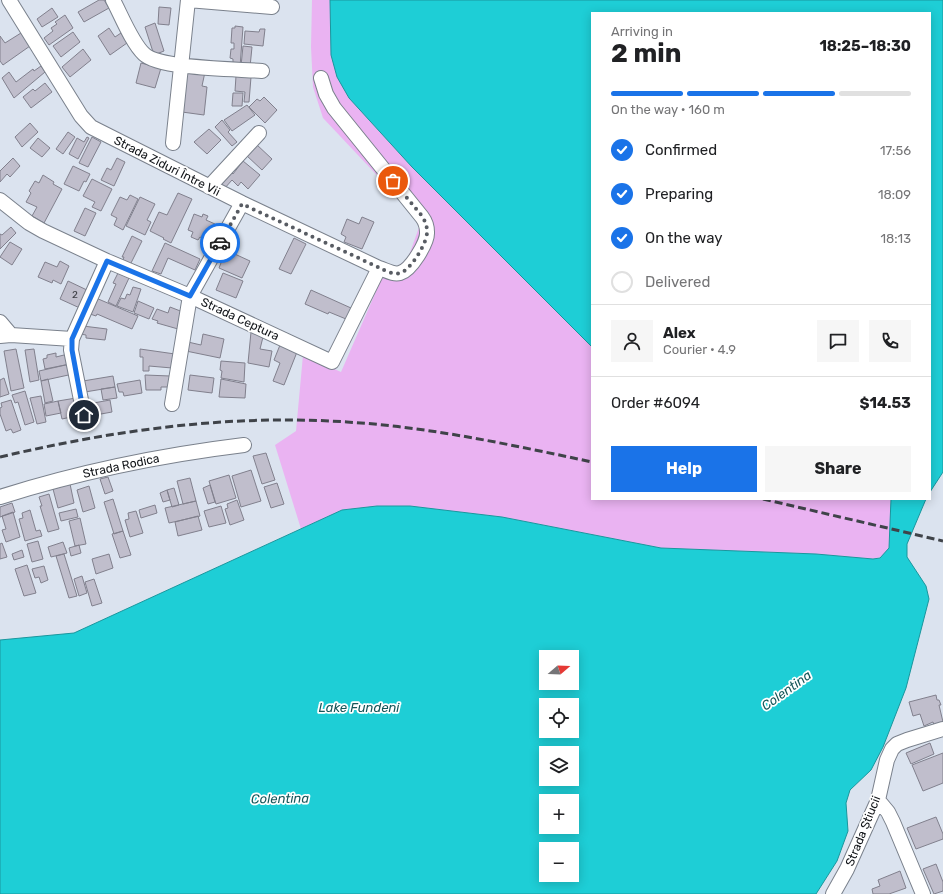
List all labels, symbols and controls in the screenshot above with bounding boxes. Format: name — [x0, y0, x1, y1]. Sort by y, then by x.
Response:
text: Arriving in — [611, 24, 673, 39]
text: 18:25–18:30 — [819, 37, 911, 55]
text: 2 min — [611, 38, 681, 69]
text: On the way · 160 m — [611, 102, 725, 117]
street label: Strada Ziduri Între Vii — [112, 133, 223, 199]
icon: check — [611, 139, 633, 161]
text: Confirmed — [645, 141, 717, 159]
text: 17:56 — [880, 143, 911, 158]
pin — [376, 164, 410, 198]
icon: bag — [382, 170, 404, 192]
icon: check — [611, 183, 633, 205]
text: Preparing — [645, 185, 713, 203]
text: 18:09 — [878, 187, 911, 202]
courier — [200, 223, 240, 263]
icon: check — [611, 227, 633, 249]
text: On the way — [645, 229, 723, 247]
text: 18:13 — [880, 231, 911, 246]
icon: car — [209, 232, 231, 254]
text: Delivered — [645, 273, 710, 291]
house number: 2 — [72, 289, 78, 301]
street label: Strada Ceptura — [199, 295, 281, 343]
button: person — [611, 320, 653, 362]
button: chat — [817, 320, 859, 362]
button: phone — [869, 320, 911, 362]
text: Alex — [663, 324, 696, 342]
text: Courier · 4.9 — [663, 342, 736, 357]
text: Order #6094 — [611, 394, 700, 412]
text: $14.53 — [860, 394, 911, 412]
pin — [67, 398, 101, 432]
icon: home — [73, 404, 95, 426]
button: Help — [611, 446, 757, 492]
button: Share — [765, 446, 911, 492]
street label: Strada Rodica — [81, 451, 161, 481]
north arrow — [539, 650, 579, 690]
map controls — [539, 650, 579, 882]
water label: Colentina — [758, 667, 814, 713]
button: locate — [539, 698, 579, 738]
water label: Lake Fundeni — [319, 700, 400, 715]
button: layers — [539, 746, 579, 786]
water label: Colentina — [251, 790, 309, 807]
button: + — [539, 794, 579, 834]
street label: Strada Știucii — [843, 794, 884, 868]
button: − — [539, 842, 579, 882]

